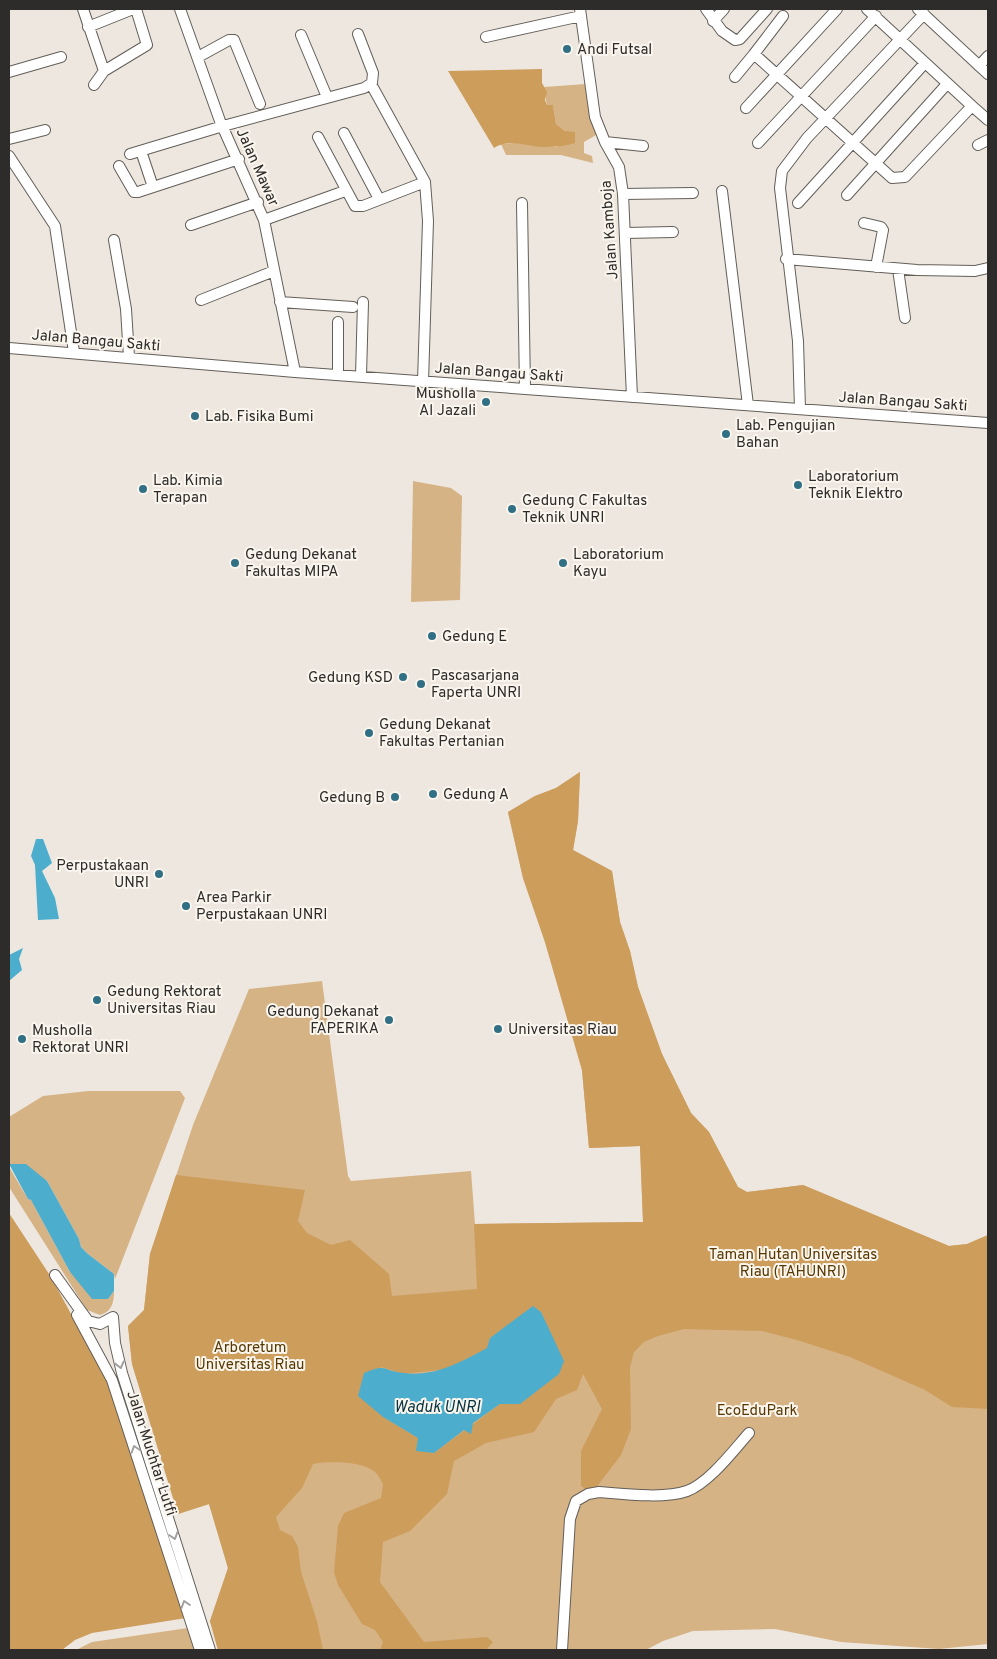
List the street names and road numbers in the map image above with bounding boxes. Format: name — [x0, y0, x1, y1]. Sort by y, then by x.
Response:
street label: Jalan Mawar — [231, 125, 282, 210]
street label: Jalan Kamboja — [598, 180, 623, 280]
street label: Jalan Bangau Sakti — [31, 326, 161, 357]
street label: Jalan Bangau Sakti — [434, 360, 564, 387]
street label: Jalan Bangau Sakti — [838, 389, 968, 416]
street label: Jalan Muchtar Lutfi — [121, 1389, 180, 1518]

